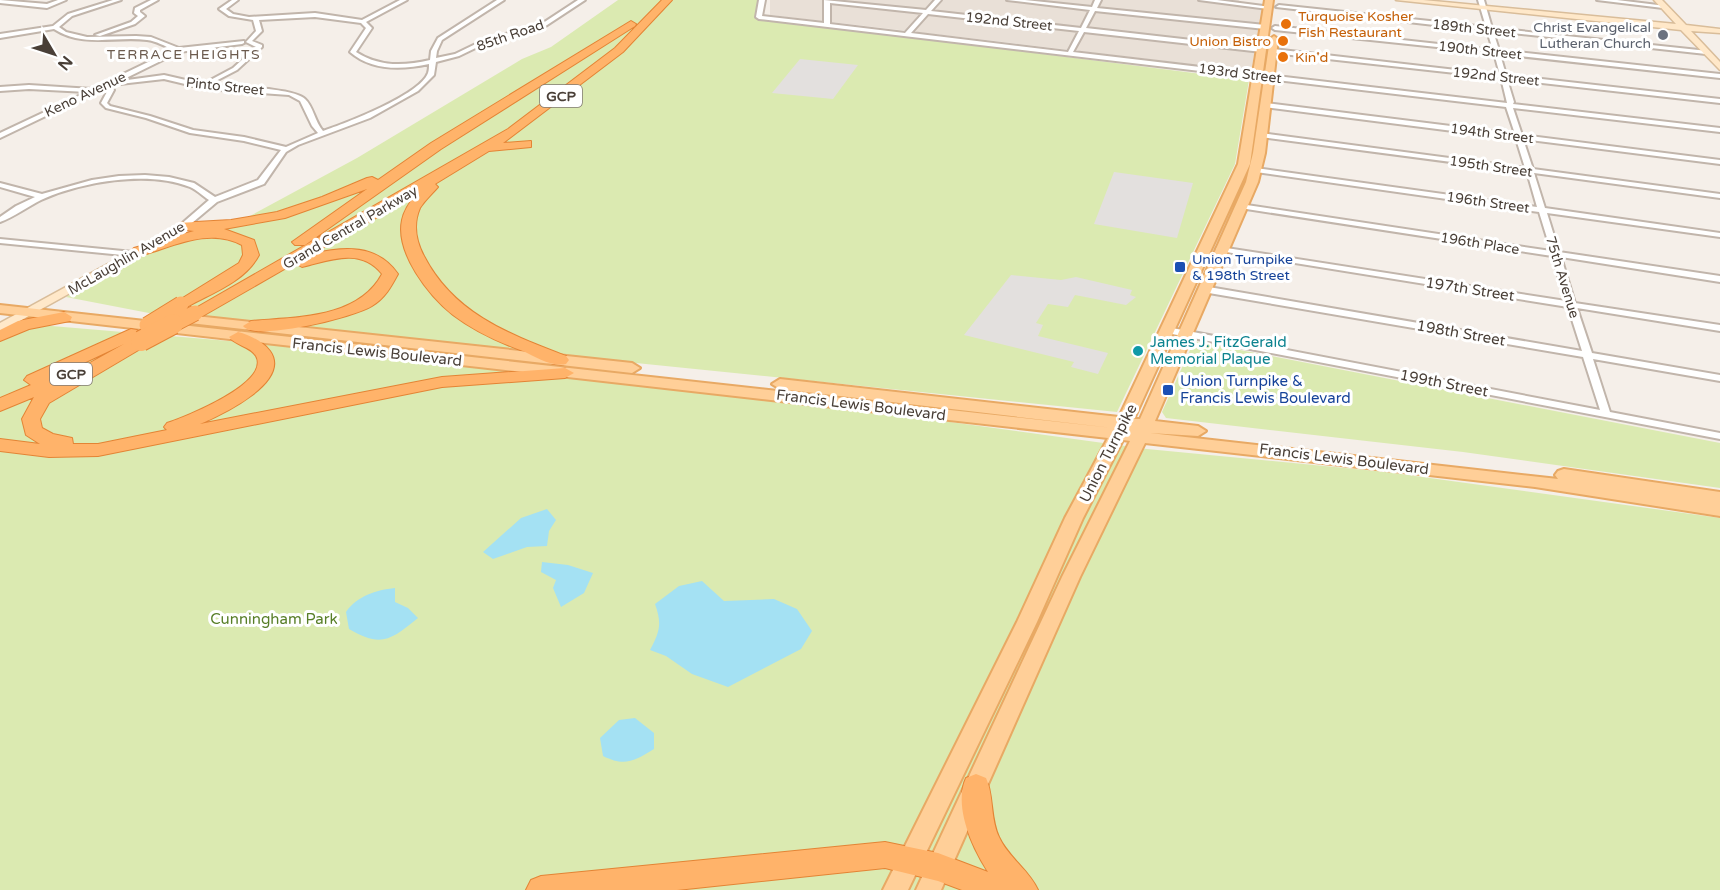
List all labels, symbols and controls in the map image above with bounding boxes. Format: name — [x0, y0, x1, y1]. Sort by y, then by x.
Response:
street label: 192nd Street — [965, 8, 1054, 35]
place label: Turquoise Kosher Fish Restaurant — [1298, 8, 1414, 41]
street label: 85th Road — [474, 16, 546, 55]
street label: 189th Street — [1431, 16, 1517, 41]
marker: Turquoise Kosher Fish Restaurant — [1279, 17, 1293, 31]
place label: Christ Evangelical Lutheran Church — [1533, 19, 1651, 52]
north arrow — [24, 24, 84, 84]
marker: Christ Evangelical Lutheran Church — [1656, 28, 1670, 42]
place label: Union Bistro — [1189, 33, 1271, 50]
marker: Union Bistro — [1276, 34, 1290, 48]
street label: 190th Street — [1437, 38, 1523, 63]
district label: TERRACE HEIGHTS — [107, 46, 261, 63]
place label: Kin'd — [1295, 49, 1328, 66]
marker: Kin'd — [1276, 50, 1290, 64]
text: N — [53, 52, 77, 74]
street label: 193rd Street — [1197, 60, 1283, 87]
street label: 192nd Street — [1452, 63, 1541, 90]
street label: Keno Avenue — [42, 68, 129, 121]
street label: Pinto Street — [185, 74, 266, 99]
road number: GCP — [540, 85, 582, 107]
street label: 194th Street — [1449, 120, 1535, 147]
street label: 195th Street — [1448, 152, 1534, 181]
street label: Grand Central Parkway — [280, 182, 421, 273]
street label: 196th Street — [1445, 188, 1531, 217]
street label: McLaughlin Avenue — [65, 218, 188, 299]
street label: 196th Place — [1439, 229, 1521, 258]
street label: 75th Avenue — [1542, 234, 1583, 320]
place label: Union Turnpike & 198th Street — [1192, 251, 1293, 284]
marker: Union Turnpike & 198th Street — [1173, 260, 1187, 274]
street label: 197th Street — [1424, 273, 1516, 305]
street label: 198th Street — [1415, 316, 1507, 350]
place label: James J. FitzGerald Memorial Plaque — [1150, 333, 1287, 368]
street label: Francis Lewis Boulevard — [291, 334, 463, 370]
marker: James J. FitzGerald Memorial Plaque — [1131, 344, 1145, 358]
road number: GCP — [50, 363, 92, 385]
street label: 199th Street — [1398, 366, 1490, 400]
place label: Union Turnpike & Francis Lewis Boulevard — [1180, 372, 1351, 407]
marker: Union Turnpike & Francis Lewis Boulevard — [1161, 383, 1175, 397]
street label: Francis Lewis Boulevard — [775, 386, 947, 424]
street label: Union Turnpike — [1075, 401, 1141, 505]
street label: Francis Lewis Boulevard — [1258, 440, 1430, 478]
park label: Cunningham Park — [210, 610, 338, 628]

